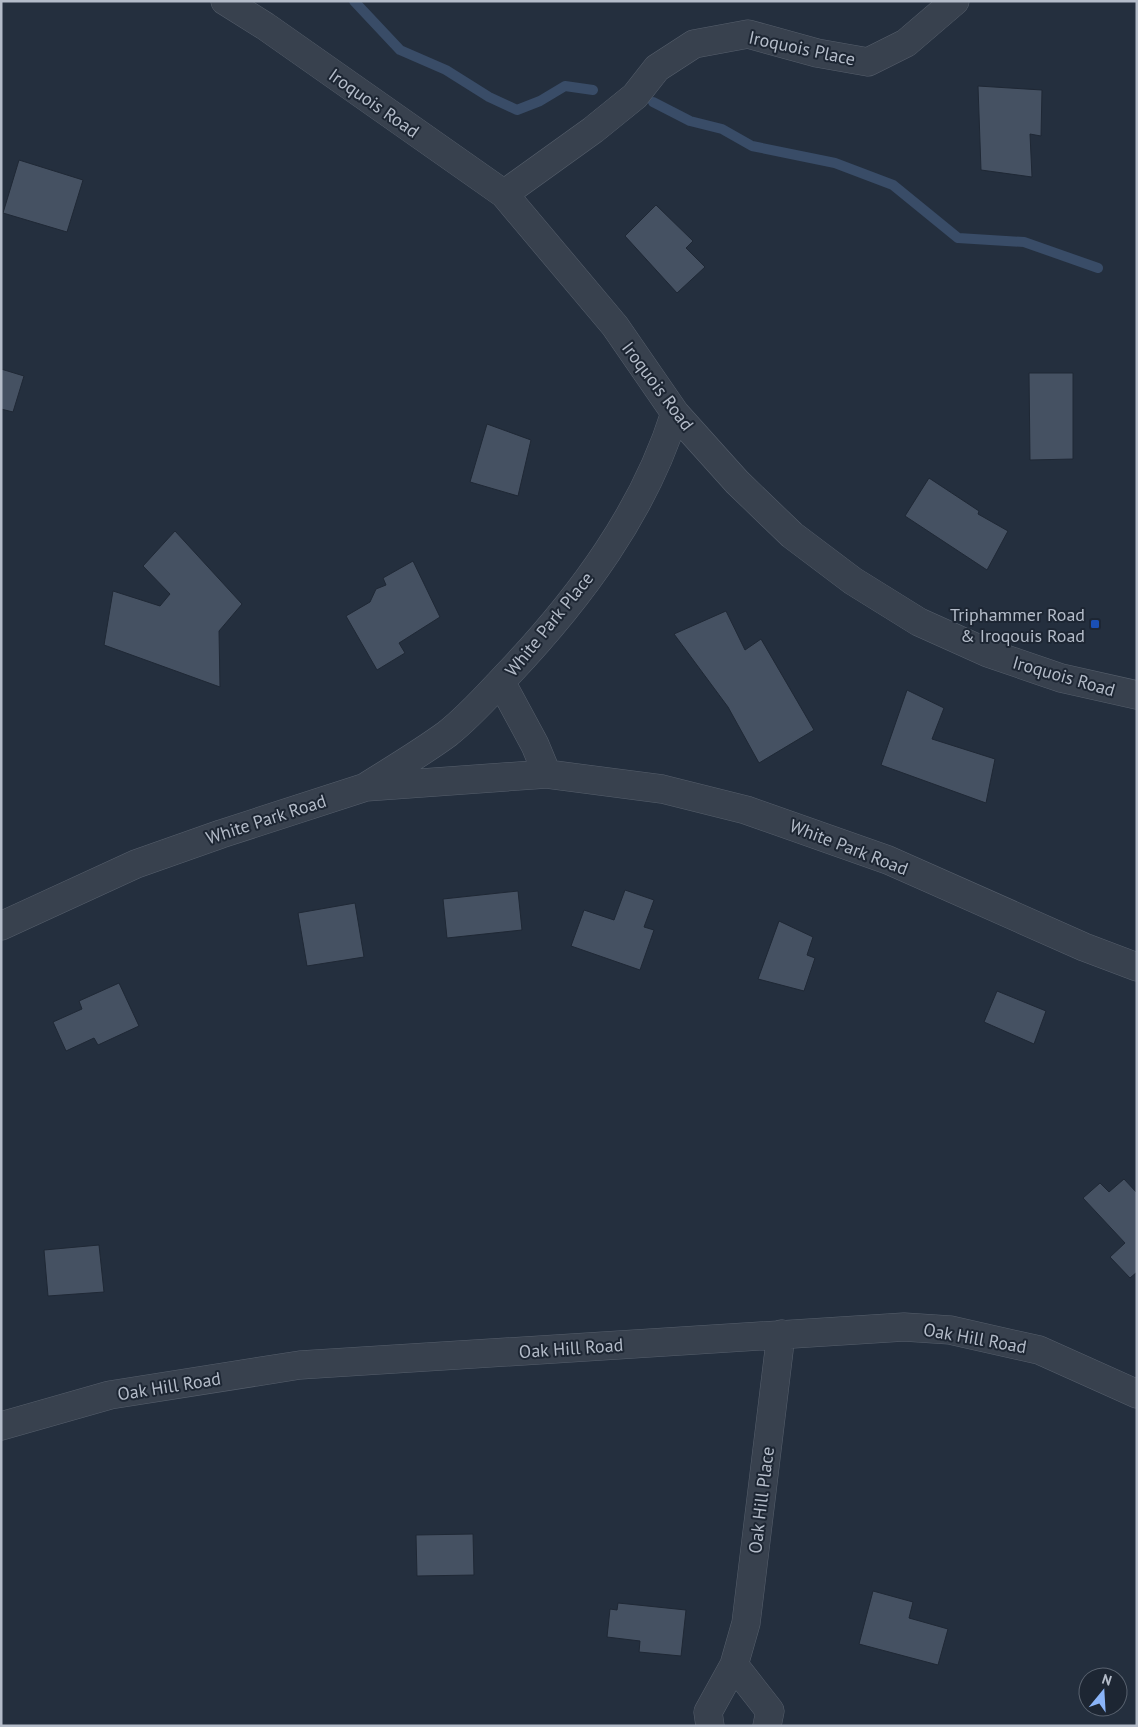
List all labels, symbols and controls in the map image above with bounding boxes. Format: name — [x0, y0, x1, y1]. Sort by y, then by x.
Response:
street label: Iroquois Place — [747, 25, 857, 71]
street label: Iroquois Road — [324, 63, 424, 143]
street label: Iroquois Road — [617, 337, 699, 435]
street label: White Park Place — [500, 567, 598, 681]
place label: Triphammer Road & Iroqouis Road — [950, 603, 1085, 647]
marker: Triphammer Road & Iroqouis Road — [1089, 618, 1101, 630]
street label: Iroquois Road — [1010, 650, 1118, 702]
street label: White Park Road — [203, 789, 329, 849]
street label: White Park Road — [787, 814, 911, 880]
street label: Oak Hill Road — [922, 1318, 1028, 1358]
street label: Oak Hill Road — [518, 1333, 624, 1363]
street label: Oak Hill Road — [116, 1366, 222, 1406]
street label: Oak Hill Place — [743, 1445, 779, 1555]
north arrow — [1078, 1667, 1128, 1717]
text: N — [1100, 1670, 1114, 1690]

